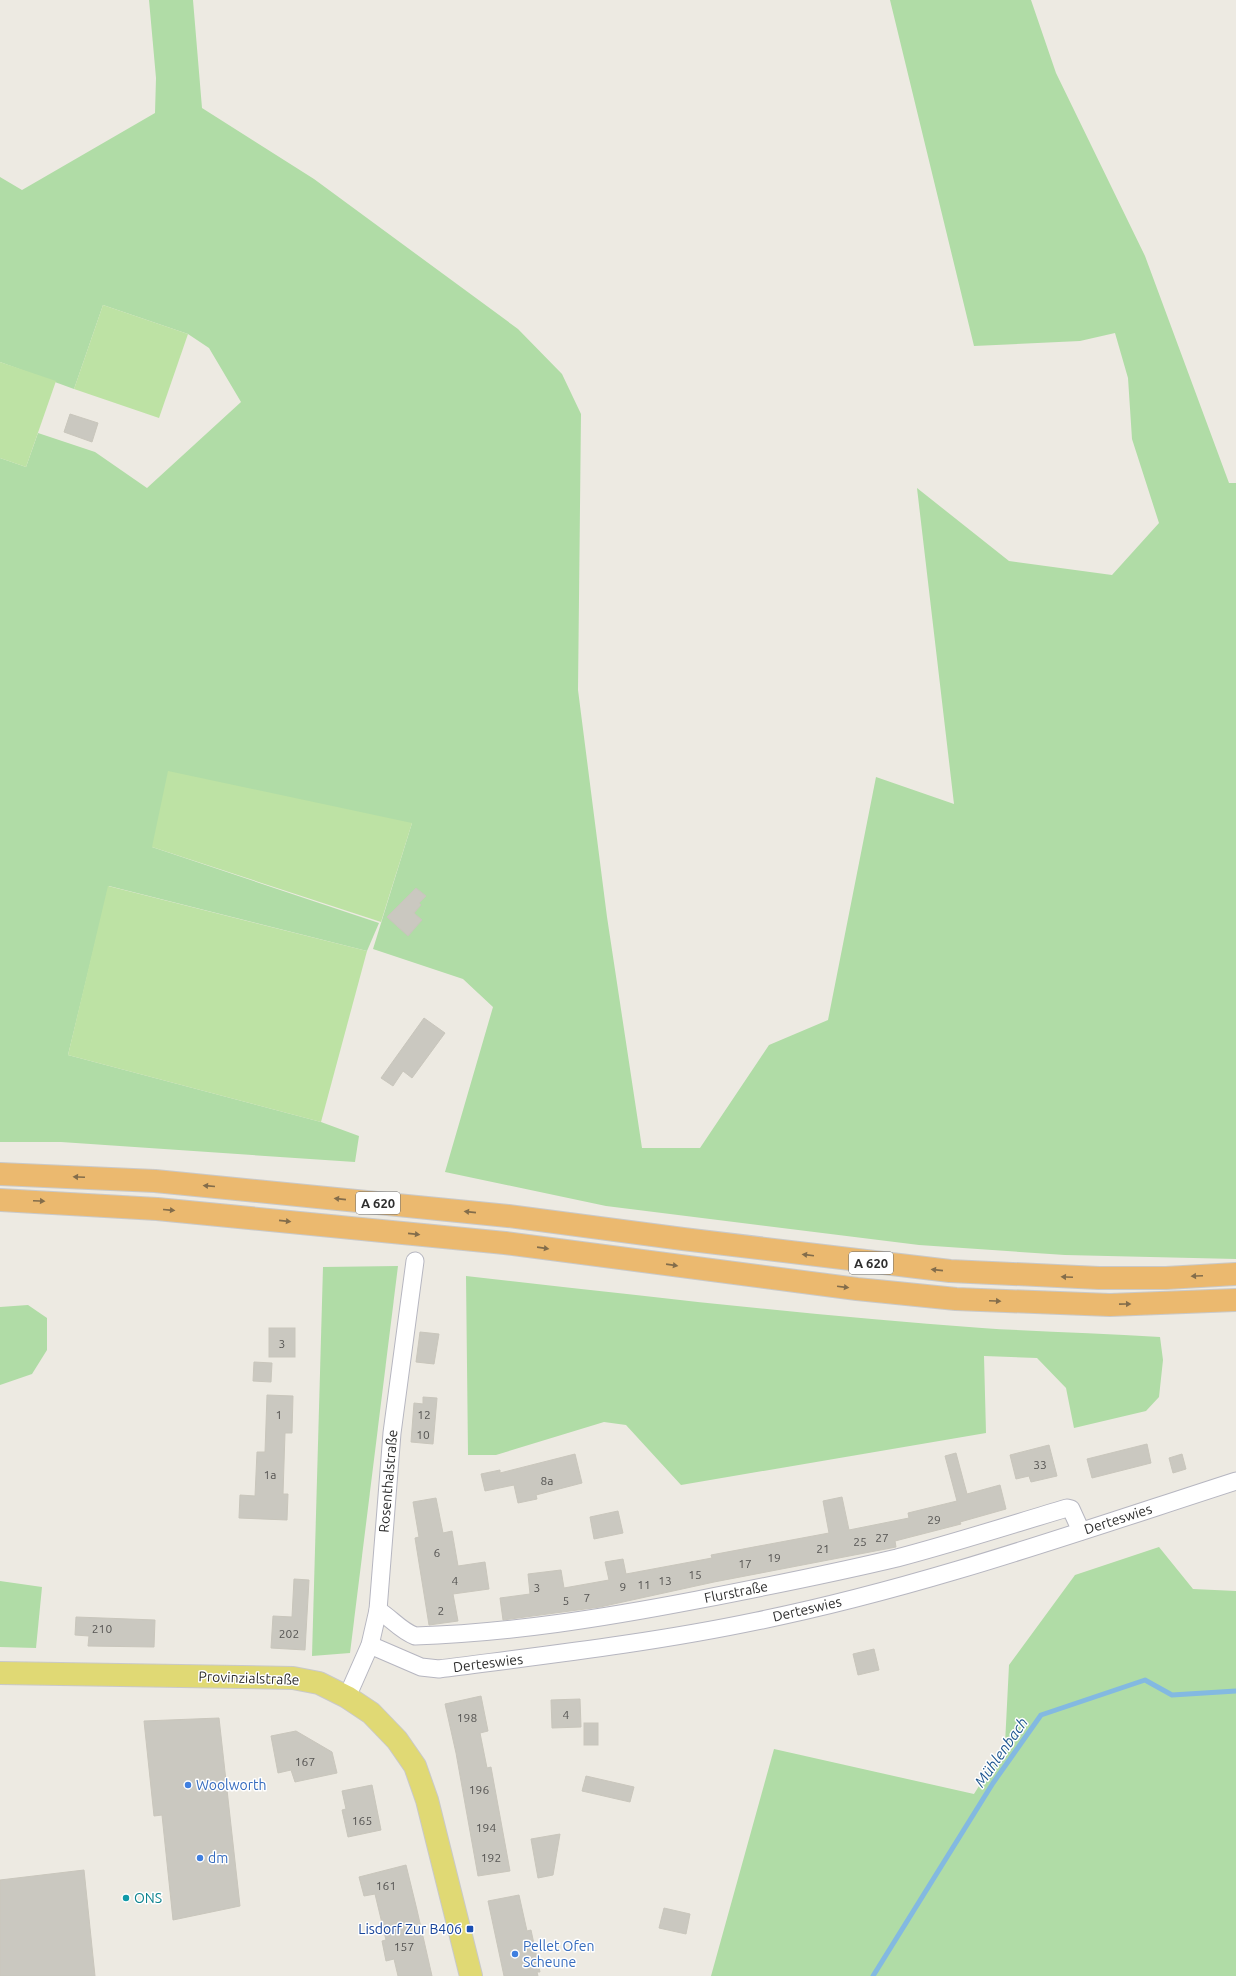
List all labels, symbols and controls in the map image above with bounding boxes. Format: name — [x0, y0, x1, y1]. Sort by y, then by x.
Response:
one-way arrow — [73, 1174, 85, 1181]
one-way arrow — [203, 1183, 215, 1190]
road number: A 620 — [356, 1192, 400, 1214]
one-way arrow — [334, 1196, 346, 1202]
one-way arrow — [33, 1198, 45, 1205]
one-way arrow — [163, 1207, 175, 1213]
one-way arrow — [464, 1209, 476, 1215]
one-way arrow — [279, 1218, 291, 1224]
one-way arrow — [408, 1231, 420, 1237]
one-way arrow — [537, 1245, 550, 1251]
one-way arrow — [802, 1252, 814, 1258]
road number: A 620 — [849, 1252, 893, 1274]
one-way arrow — [666, 1262, 678, 1268]
one-way arrow — [931, 1266, 943, 1273]
one-way arrow — [1061, 1273, 1073, 1280]
one-way arrow — [1191, 1273, 1203, 1280]
one-way arrow — [837, 1284, 849, 1290]
one-way arrow — [989, 1298, 1002, 1304]
one-way arrow — [1119, 1301, 1132, 1307]
house number: 3 — [279, 1337, 285, 1350]
house number: 1 — [276, 1408, 282, 1421]
house number: 12 — [417, 1408, 431, 1421]
house number: 10 — [416, 1428, 430, 1441]
street label: Rosenthalstraße — [376, 1429, 400, 1533]
house number: 33 — [1033, 1458, 1047, 1471]
house number: 1a — [264, 1468, 276, 1481]
house number: 8a — [541, 1474, 553, 1487]
street label: Derteswies — [1082, 1501, 1154, 1537]
house number: 29 — [927, 1513, 941, 1526]
house number: 27 — [875, 1531, 889, 1544]
house number: 25 — [853, 1535, 867, 1548]
house number: 21 — [816, 1542, 830, 1555]
house number: 6 — [434, 1546, 441, 1559]
house number: 19 — [767, 1551, 781, 1564]
house number: 17 — [738, 1557, 752, 1570]
house number: 15 — [688, 1568, 702, 1581]
house number: 4 — [452, 1574, 459, 1587]
house number: 13 — [658, 1574, 672, 1587]
house number: 11 — [637, 1578, 651, 1591]
street label: Flurstraße — [703, 1578, 769, 1606]
house number: 9 — [620, 1580, 626, 1593]
house number: 3 — [534, 1581, 540, 1594]
house number: 7 — [584, 1591, 590, 1604]
street label: Derteswies — [771, 1593, 843, 1625]
house number: 5 — [563, 1594, 569, 1607]
house number: 2 — [438, 1604, 444, 1617]
house number: 210 — [92, 1622, 112, 1635]
house number: 202 — [279, 1627, 299, 1640]
street label: Derteswies — [452, 1651, 524, 1675]
street label: Provinzialstraße — [198, 1668, 300, 1688]
house number: 4 — [563, 1708, 570, 1721]
house number: 198 — [457, 1711, 477, 1724]
water label: Mühlenbach — [971, 1714, 1031, 1790]
house number: 167 — [295, 1755, 315, 1768]
place label: Woolworth — [196, 1777, 267, 1793]
marker: Woolworth — [183, 1780, 193, 1790]
house number: 196 — [469, 1783, 489, 1796]
house number: 165 — [352, 1814, 372, 1827]
house number: 194 — [476, 1821, 496, 1834]
place label: dm — [208, 1850, 228, 1866]
house number: 192 — [481, 1851, 501, 1864]
marker: dm — [195, 1853, 205, 1863]
house number: 161 — [376, 1879, 396, 1892]
place label: ONS — [134, 1890, 162, 1906]
marker: ONS — [121, 1893, 131, 1903]
place label: Lisdorf Zur B406 — [358, 1921, 462, 1937]
marker: Lisdorf Zur B406 — [465, 1924, 475, 1934]
place label: Pellet Ofen Scheune — [523, 1938, 595, 1970]
house number: 157 — [394, 1940, 414, 1953]
marker: Pellet Ofen Scheune — [510, 1949, 520, 1959]

